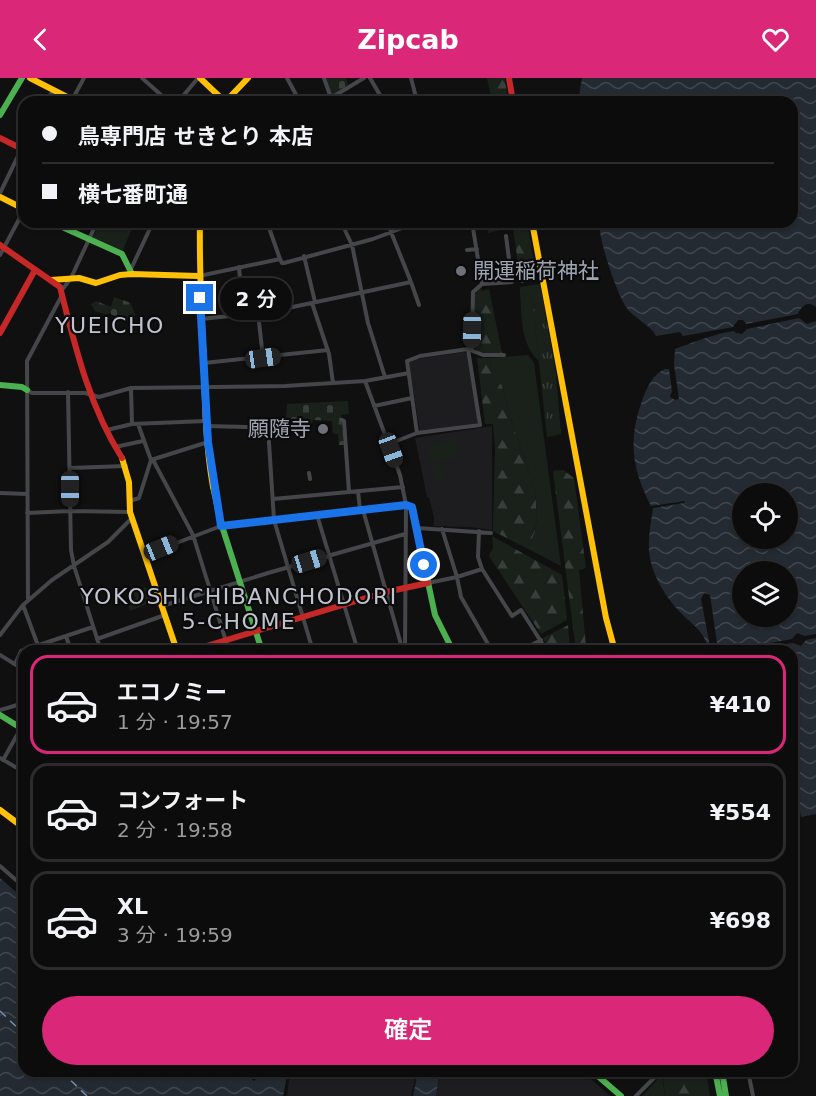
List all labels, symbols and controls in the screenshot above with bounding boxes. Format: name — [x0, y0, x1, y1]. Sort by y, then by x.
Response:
icon: back — [24, 23, 57, 56]
icon: heart — [759, 23, 792, 56]
text: Zipcab — [357, 24, 459, 55]
text: 鳥専門店 せきとり 本店 — [78, 124, 313, 149]
text: 横七番町通 — [78, 182, 188, 207]
place label: 開運稲荷神社 — [473, 259, 599, 283]
marker: 開運稲荷神社 — [454, 264, 468, 278]
callout: 2 分 — [221, 277, 293, 319]
route end — [186, 284, 213, 311]
text: 2 分 — [236, 287, 276, 311]
car — [463, 312, 481, 348]
district label: YUEICHO — [54, 313, 165, 338]
car — [244, 347, 282, 369]
place label: 願隨寺 — [248, 417, 311, 441]
marker: 願隨寺 — [316, 422, 330, 436]
car — [376, 430, 406, 470]
car — [61, 471, 79, 507]
map controls — [732, 483, 798, 627]
button: locate — [732, 483, 798, 549]
car — [141, 533, 181, 563]
car — [289, 547, 329, 575]
route start — [410, 551, 437, 578]
button: layers — [732, 561, 798, 627]
district label: YOKOSHICHIBANCHODORI 5-CHOME — [79, 584, 398, 634]
icon: car — [45, 678, 99, 732]
text: エコノミー — [117, 680, 227, 705]
text: ¥410 — [710, 692, 771, 717]
text: 1 分 · 19:57 — [117, 710, 233, 734]
icon: car — [45, 786, 99, 840]
text: コンフォート — [117, 788, 248, 813]
text: ¥554 — [710, 800, 771, 825]
text: 2 分 · 19:58 — [117, 818, 233, 842]
icon: car — [45, 894, 99, 948]
text: XL — [117, 894, 148, 919]
text: ¥698 — [710, 908, 771, 933]
text: 3 分 · 19:59 — [117, 923, 233, 947]
button: 確定 — [42, 996, 774, 1065]

